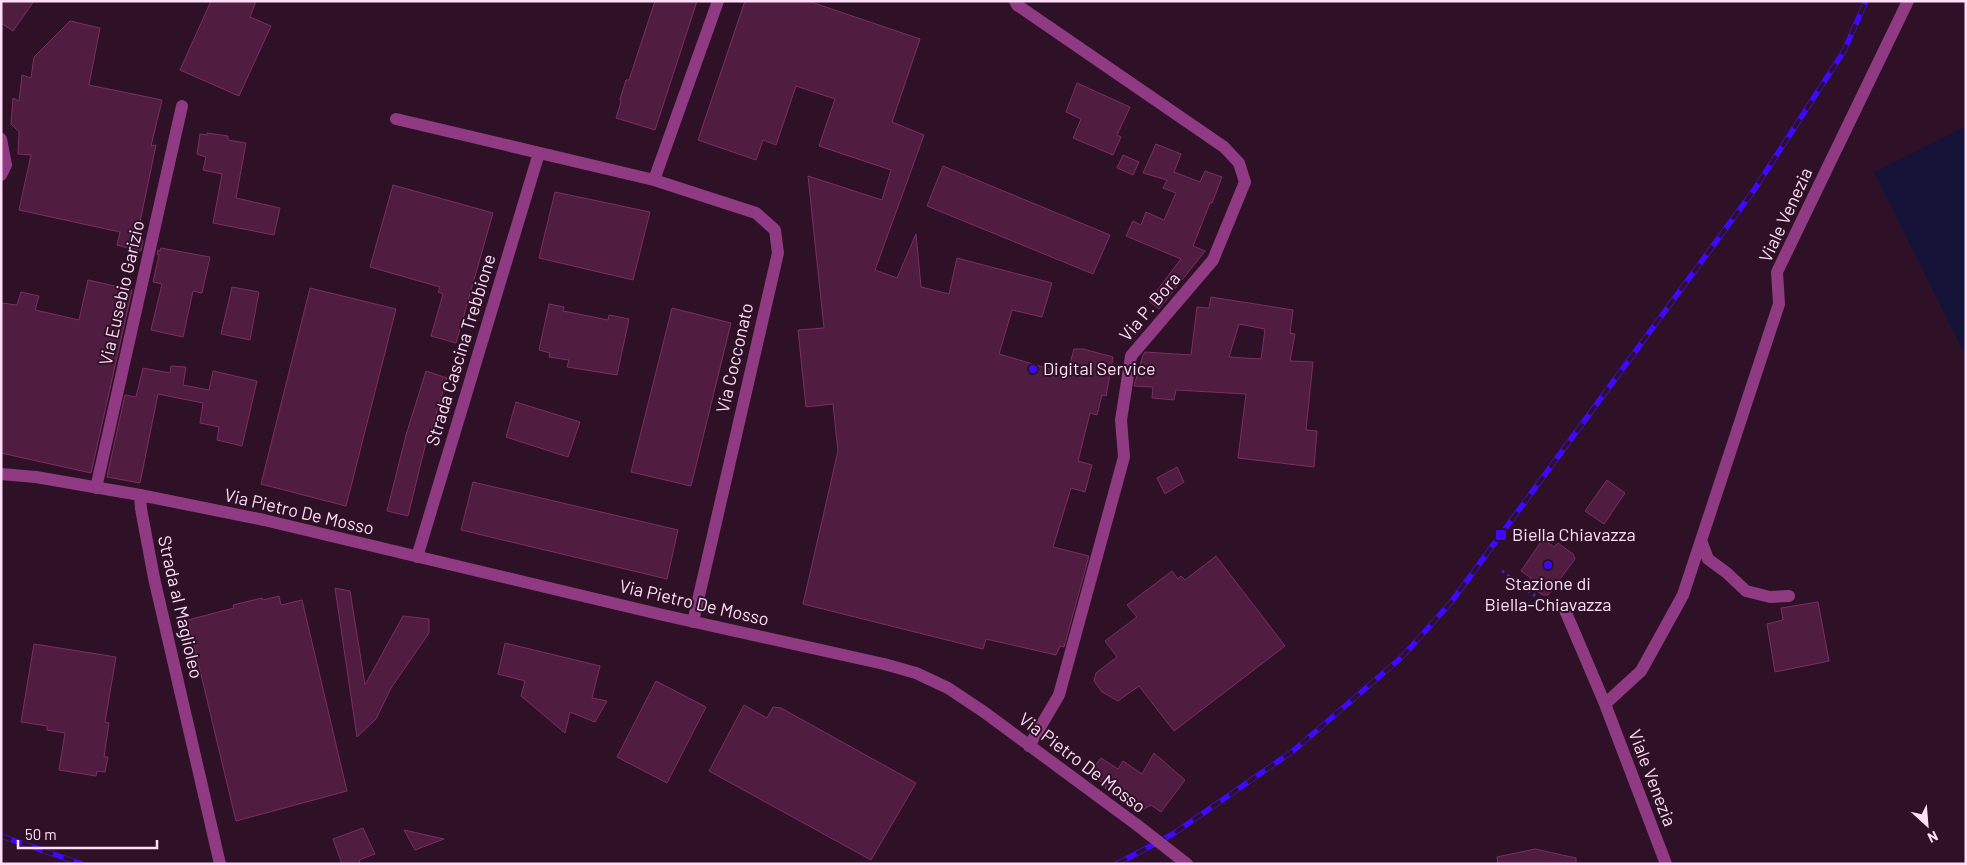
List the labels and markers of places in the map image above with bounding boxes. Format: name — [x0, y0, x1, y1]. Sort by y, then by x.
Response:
place label: Digital Service — [1043, 357, 1156, 379]
marker: Digital Service — [1027, 363, 1039, 375]
place label: Biella Chiavazza — [1512, 523, 1636, 545]
marker: Biella Chiavazza — [1494, 528, 1508, 542]
marker: Stazione di Biella-Chiavazza — [1542, 559, 1554, 571]
place label: Stazione di Biella-Chiavazza — [1484, 572, 1612, 615]

